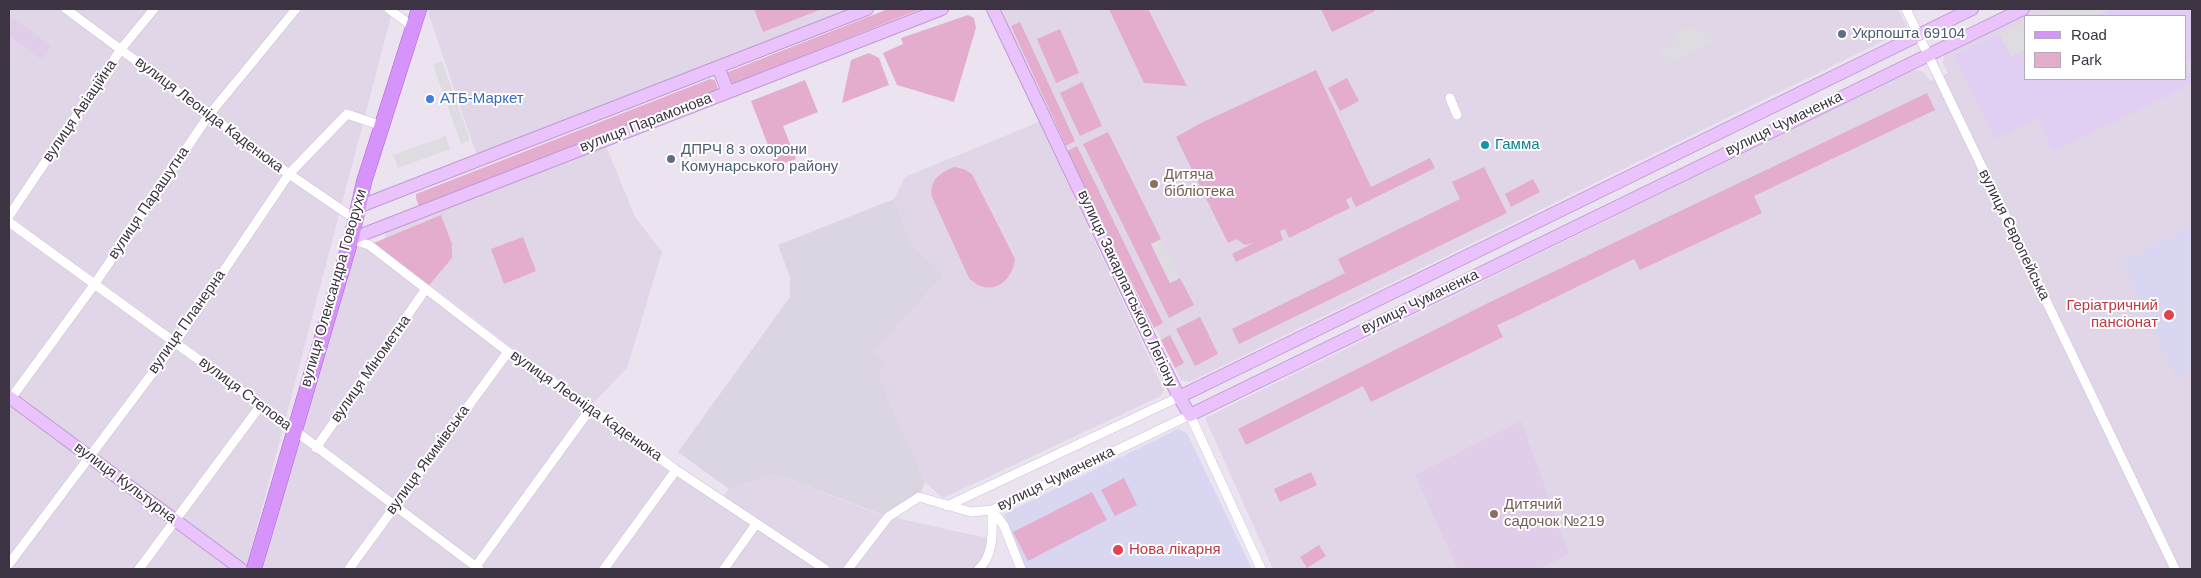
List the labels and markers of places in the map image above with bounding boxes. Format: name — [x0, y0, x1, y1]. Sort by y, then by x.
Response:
place label: Укрпошта 69104 — [1852, 25, 1965, 43]
marker: Укрпошта 69104 — [1836, 28, 1848, 40]
place label: АТБ-Маркет — [440, 90, 524, 108]
marker: АТБ-Маркет — [424, 93, 436, 105]
place label: Гамма — [1495, 136, 1540, 154]
marker: Гамма — [1479, 139, 1491, 151]
place label: ДПРЧ 8 з охорони Комунарського району — [681, 141, 838, 176]
marker: ДПРЧ 8 з охорони Комунарського району — [665, 153, 677, 165]
place label: Дитяча бібліотека — [1164, 166, 1234, 201]
marker: Дитяча бібліотека — [1148, 178, 1160, 190]
place label: Геріатричний пансіонат — [2066, 297, 2158, 332]
marker: Геріатричний пансіонат — [2162, 308, 2176, 322]
place label: Дитячий садочок №219 — [1504, 496, 1605, 531]
marker: Дитячий садочок №219 — [1488, 508, 1500, 520]
place label: Нова лікарня — [1129, 541, 1221, 559]
marker: Нова лікарня — [1111, 543, 1125, 557]

